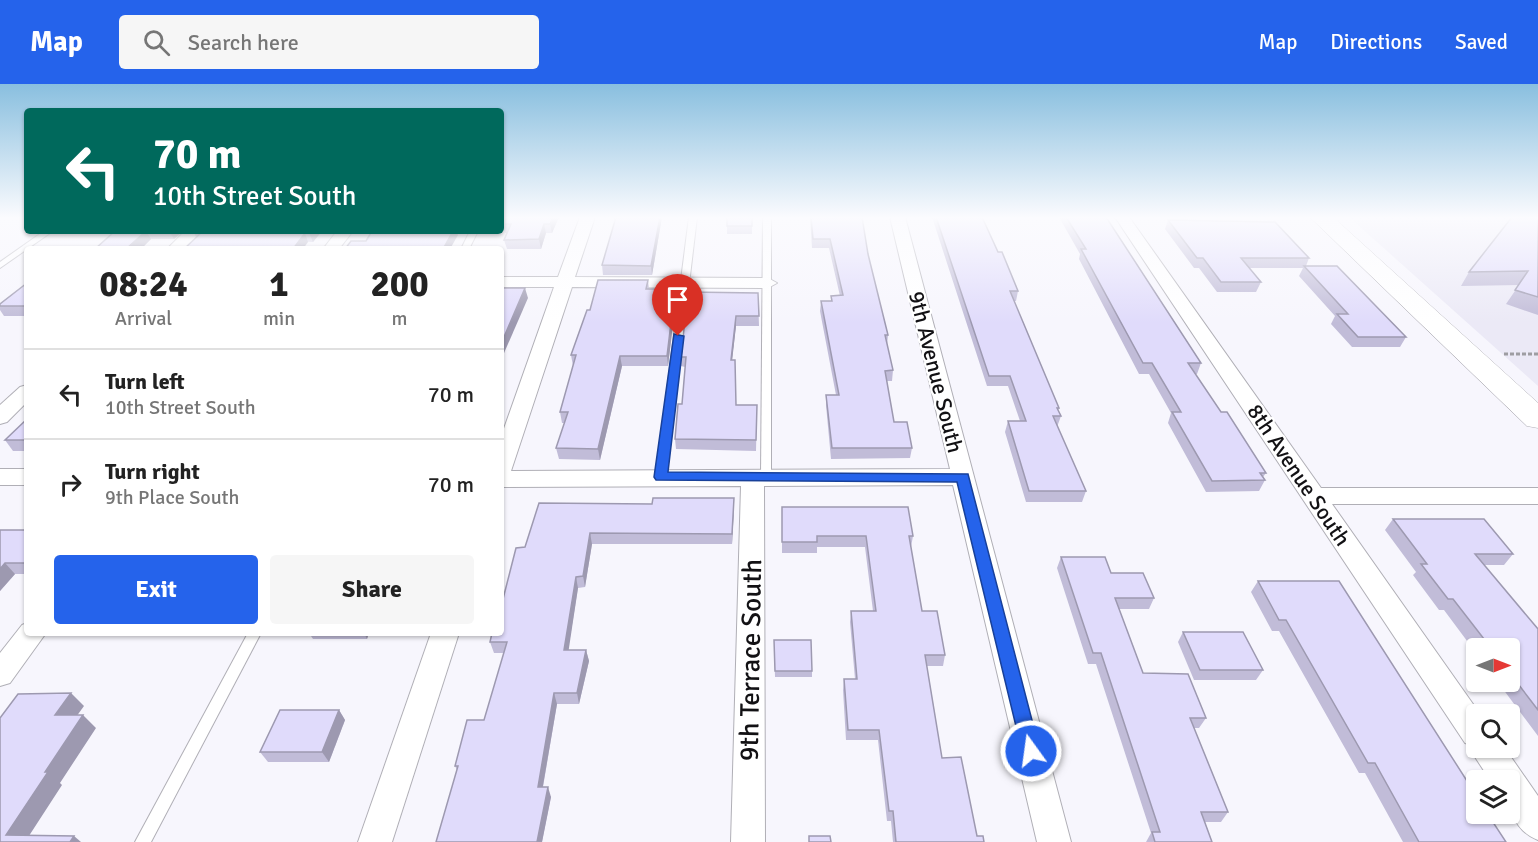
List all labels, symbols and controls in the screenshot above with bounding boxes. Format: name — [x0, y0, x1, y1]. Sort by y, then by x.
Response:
search box — [119, 15, 539, 69]
text: Map — [30, 25, 83, 59]
icon: search — [140, 26, 173, 59]
text: Search here — [188, 29, 299, 56]
text: Map — [1259, 29, 1297, 55]
text: Directions — [1330, 29, 1422, 55]
text: Saved — [1455, 29, 1508, 55]
text: 70 m — [153, 129, 242, 180]
icon: left — [54, 132, 132, 210]
text: 10th Street South — [153, 180, 357, 213]
text: 08:24 — [99, 262, 188, 307]
text: 1 — [269, 262, 289, 307]
text: 200 — [370, 262, 429, 307]
pin — [652, 274, 703, 336]
icon: arrive — [661, 283, 694, 316]
street label: 9th Avenue South — [903, 288, 969, 456]
text: Arrival — [115, 306, 172, 331]
text: min — [263, 306, 295, 331]
text: m — [392, 306, 408, 331]
text: Turn left — [105, 368, 185, 395]
icon: left — [54, 378, 87, 411]
text: 70 m — [428, 381, 474, 408]
text: 10th Street South — [105, 395, 256, 420]
street label: 8th Avenue South — [1242, 399, 1356, 551]
text: Turn right — [105, 458, 200, 485]
icon: right — [54, 468, 87, 501]
text: 70 m — [428, 471, 474, 498]
text: 9th Place South — [105, 485, 239, 510]
button: Exit — [54, 555, 258, 624]
button: Share — [270, 555, 474, 624]
street label: 9th Terrace South — [733, 558, 769, 762]
north arrow — [1466, 638, 1520, 692]
map controls — [1466, 638, 1520, 824]
button: search — [1466, 704, 1520, 758]
position arrow — [999, 719, 1063, 783]
button: layers — [1466, 770, 1520, 824]

